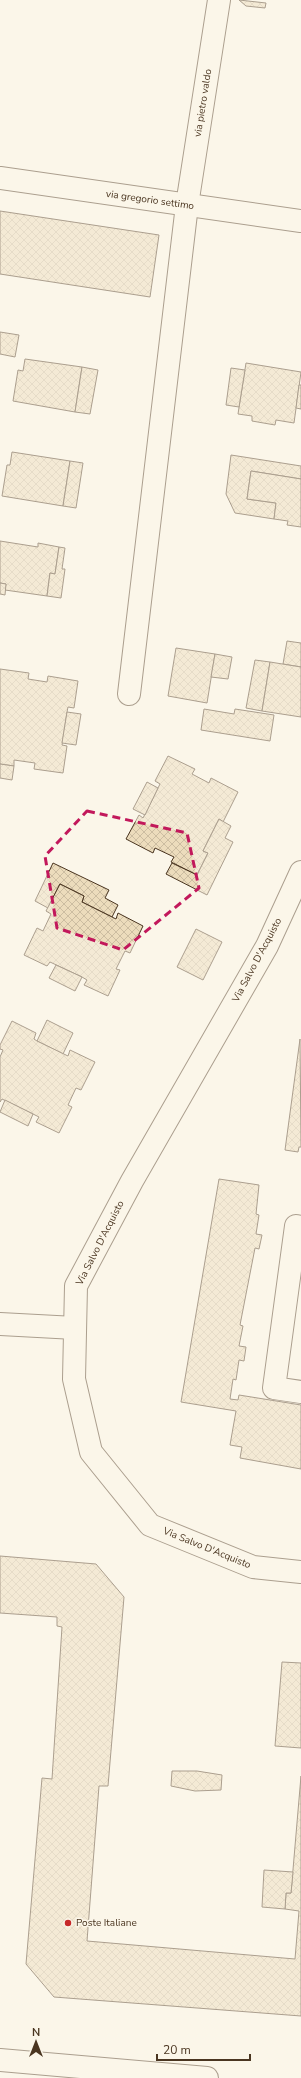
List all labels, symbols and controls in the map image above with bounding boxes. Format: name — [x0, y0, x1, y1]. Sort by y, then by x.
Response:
street label: via pietro valdo — [191, 68, 215, 138]
street label: via gregorio settimo — [105, 187, 195, 213]
street label: Via Salvo D'Acquisto — [228, 915, 285, 1005]
street label: Via Salvo D'Acquisto — [72, 1198, 128, 1289]
street label: Via Salvo D'Acquisto — [160, 1524, 253, 1572]
place label: Poste Italiane — [76, 1916, 137, 1930]
marker: Poste Italiane — [63, 1918, 73, 1928]
north arrow — [16, 2022, 56, 2062]
text: N — [32, 2025, 40, 2040]
scale bar — [157, 2036, 250, 2062]
text: 20 m — [163, 2042, 191, 2058]

